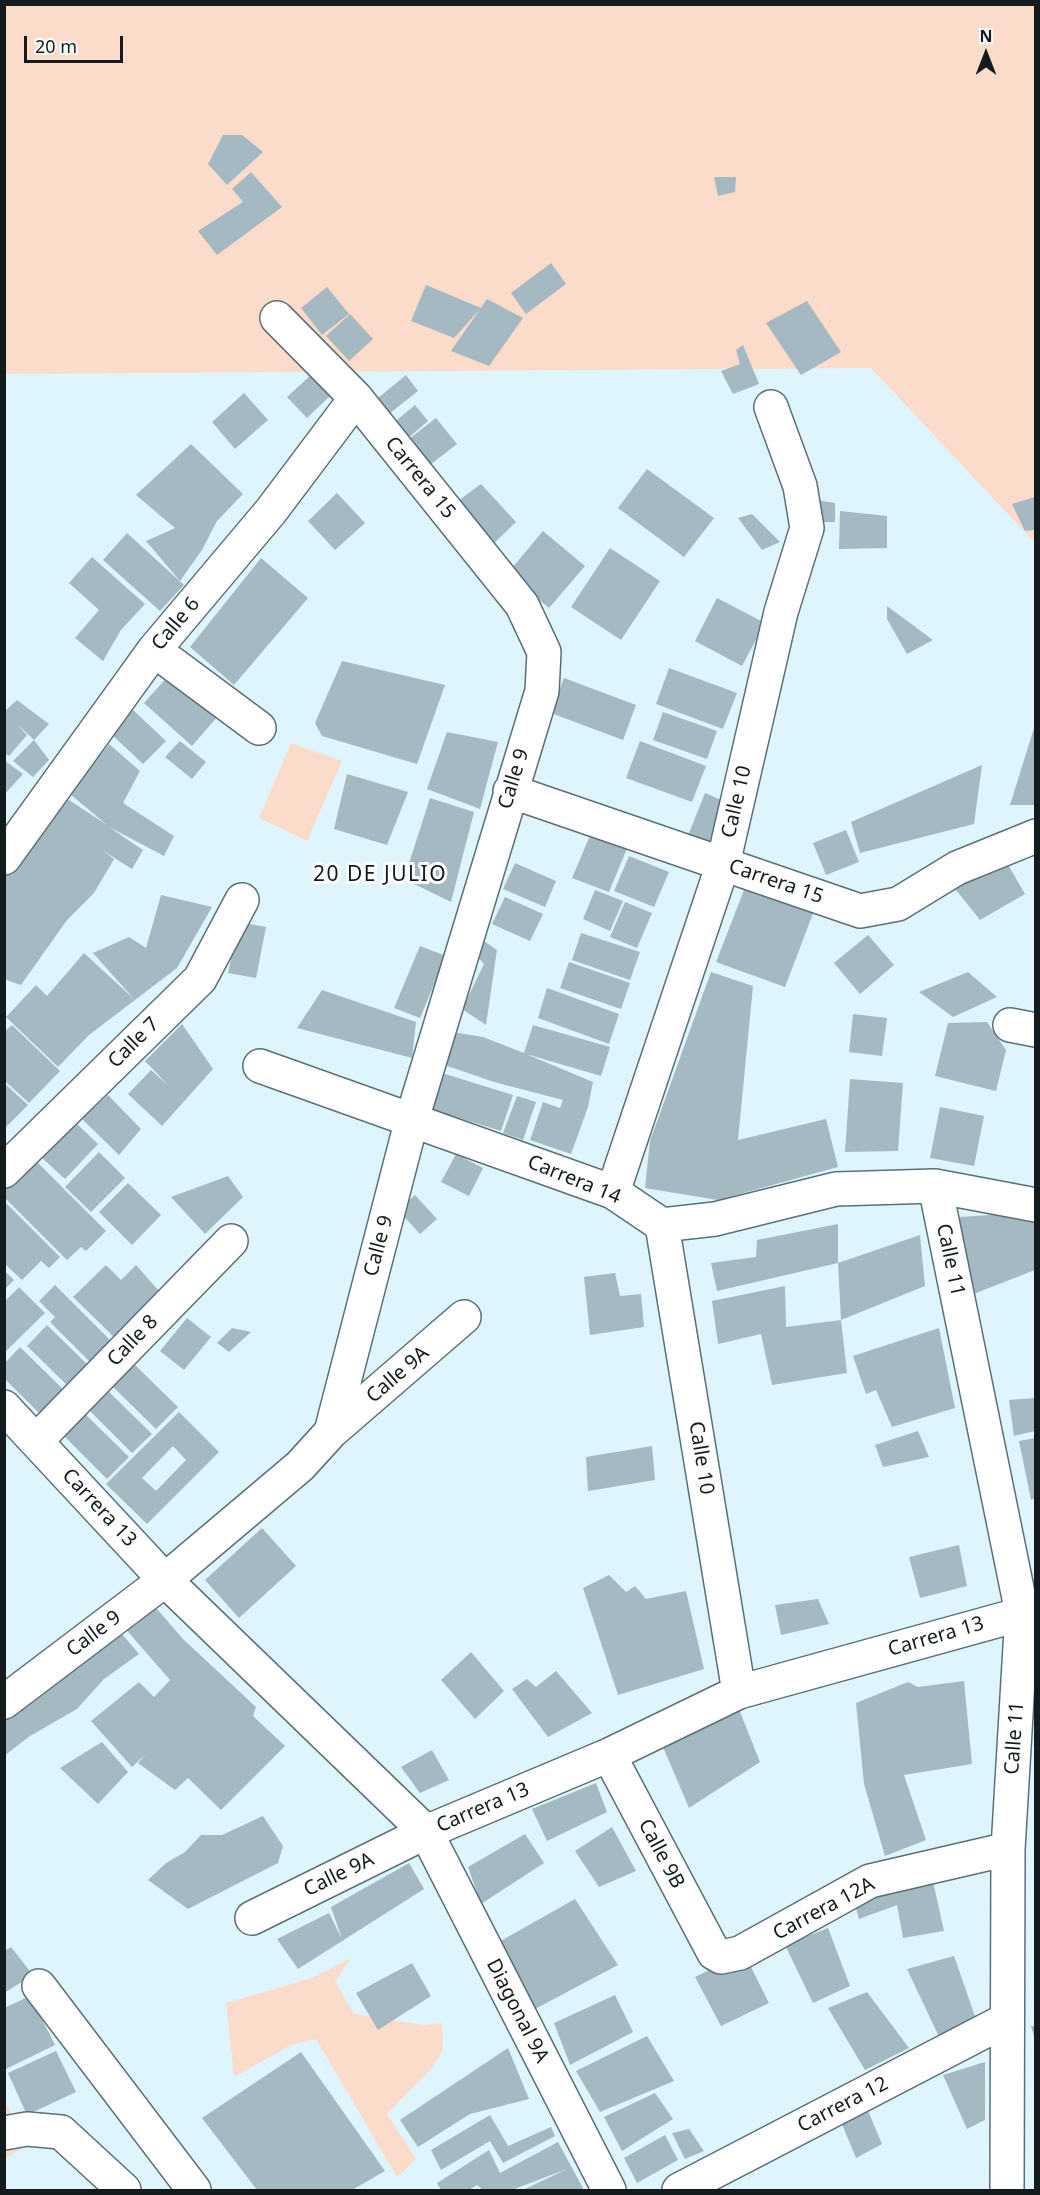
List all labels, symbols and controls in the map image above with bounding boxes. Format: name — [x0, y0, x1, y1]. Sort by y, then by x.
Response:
scale bar — [27, 24, 126, 62]
north arrow — [956, 24, 1016, 84]
text: N — [979, 25, 993, 47]
text: 20 m — [35, 34, 77, 58]
street label: Carrera 15 — [380, 432, 460, 524]
street label: Calle 6 — [147, 593, 205, 655]
street label: Calle 9 — [493, 746, 535, 812]
street label: Calle 10 — [717, 763, 757, 841]
street label: Carrera 15 — [726, 855, 826, 909]
district label: 20 DE JULIO — [313, 862, 447, 888]
street label: Calle 7 — [104, 1013, 164, 1073]
street label: Carrera 14 — [524, 1150, 624, 1210]
street label: Calle 9 — [359, 1213, 399, 1279]
street label: Calle 11 — [931, 1222, 969, 1298]
street label: Calle 8 — [103, 1310, 163, 1372]
street label: Calle 9A — [362, 1341, 434, 1409]
street label: Calle 10 — [683, 1420, 719, 1496]
street label: Carrera 13 — [57, 1464, 141, 1552]
street label: Calle 9 — [62, 1606, 126, 1662]
street label: Carrera 13 — [885, 1612, 987, 1662]
street label: Calle 11 — [1000, 1700, 1030, 1776]
street label: Carrera 13 — [433, 1778, 533, 1838]
street label: Calle 9B — [633, 1815, 689, 1893]
street label: Calle 9A — [300, 1848, 378, 1902]
street label: Carrera 12A — [769, 1872, 879, 1946]
street label: Diagonal 9A — [481, 1955, 553, 2067]
street label: Carrera 12 — [794, 2072, 892, 2138]

